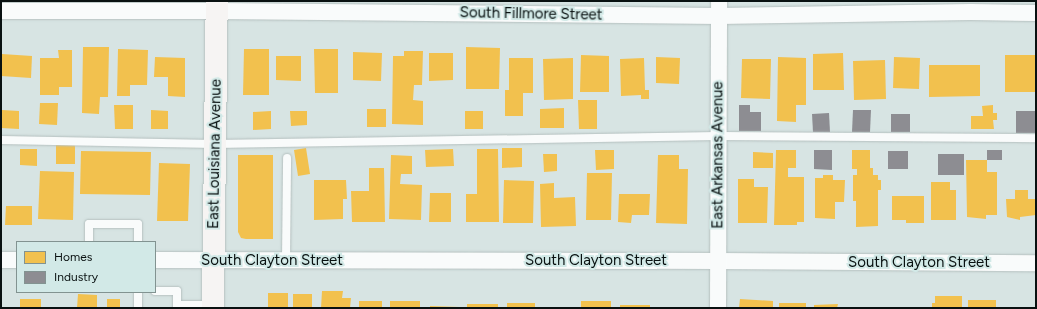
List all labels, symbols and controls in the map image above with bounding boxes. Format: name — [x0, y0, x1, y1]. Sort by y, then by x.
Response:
street label: South Fillmore Street — [460, 4, 602, 24]
street label: East Louisiana Avenue — [205, 79, 225, 229]
street label: East Arkansas Avenue — [709, 81, 727, 229]
legend — [16, 241, 156, 293]
text: Homes — [54, 250, 92, 264]
street label: South Clayton Street — [201, 252, 343, 270]
street label: South Clayton Street — [525, 252, 667, 270]
street label: South Clayton Street — [848, 254, 990, 272]
text: Industry — [54, 270, 98, 284]

